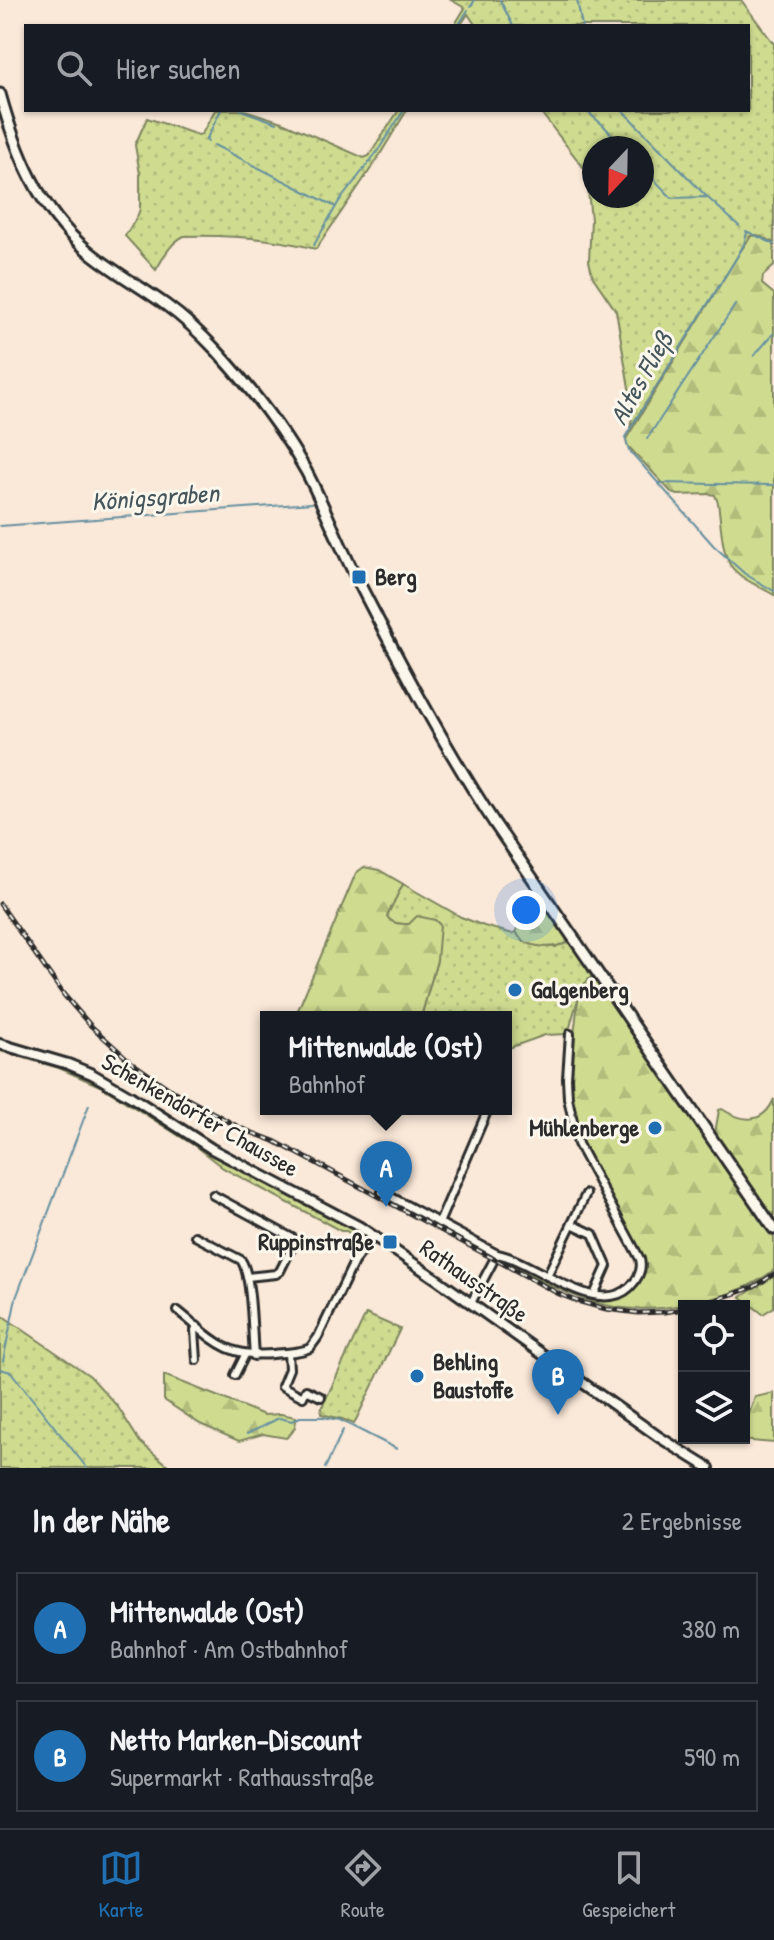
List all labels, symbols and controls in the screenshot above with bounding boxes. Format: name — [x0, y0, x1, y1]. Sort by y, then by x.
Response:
search box — [24, 24, 750, 112]
icon: search — [52, 46, 96, 90]
text: Hier suchen — [116, 48, 240, 88]
north arrow — [582, 136, 654, 208]
water label: Altes Fließ — [601, 324, 682, 431]
water label: Königsgraben — [90, 474, 222, 519]
place label: Berg — [375, 560, 417, 593]
marker: Berg — [350, 568, 368, 586]
your location — [506, 890, 546, 930]
place label: Galgenberg — [531, 973, 629, 1006]
marker: Galgenberg — [506, 981, 524, 999]
popup — [260, 1011, 512, 1115]
text: Mittenwalde (Ost) — [289, 1026, 483, 1066]
street label: Schenkendorfer Chaussee — [96, 1045, 305, 1184]
text: Bahnhof — [289, 1066, 366, 1101]
place label: Mühlenberge — [529, 1111, 639, 1144]
marker: Mühlenberge — [646, 1119, 664, 1137]
pin: A — [360, 1141, 412, 1207]
place label: Ruppinstraße — [258, 1225, 374, 1258]
street label: Rathausstraße — [414, 1231, 535, 1329]
marker: Ruppinstraße — [381, 1233, 399, 1251]
map controls — [678, 1300, 750, 1444]
button: locate — [678, 1300, 750, 1372]
place label: Behling Baustoffe — [433, 1345, 514, 1405]
pin: B — [532, 1349, 584, 1415]
marker: Behling Baustoffe — [408, 1367, 426, 1385]
button: layers — [678, 1372, 750, 1444]
text: In der Nähe — [32, 1497, 170, 1543]
text: 2 Ergebnisse — [622, 1503, 742, 1538]
text: Mittenwalde (Ost) — [110, 1591, 304, 1631]
text: A — [54, 1611, 66, 1646]
text: 380 m — [682, 1611, 740, 1646]
text: Bahnhof · Am Ostbahnhof — [110, 1631, 348, 1666]
text: Netto Marken-Discount — [110, 1719, 361, 1759]
text: B — [53, 1739, 67, 1774]
text: 590 m — [684, 1739, 740, 1774]
text: Supermarkt · Rathausstraße — [110, 1759, 374, 1794]
tab: Karte — [99, 1846, 144, 1924]
tab: Route — [341, 1846, 385, 1924]
tab: Gespeichert — [582, 1846, 675, 1924]

